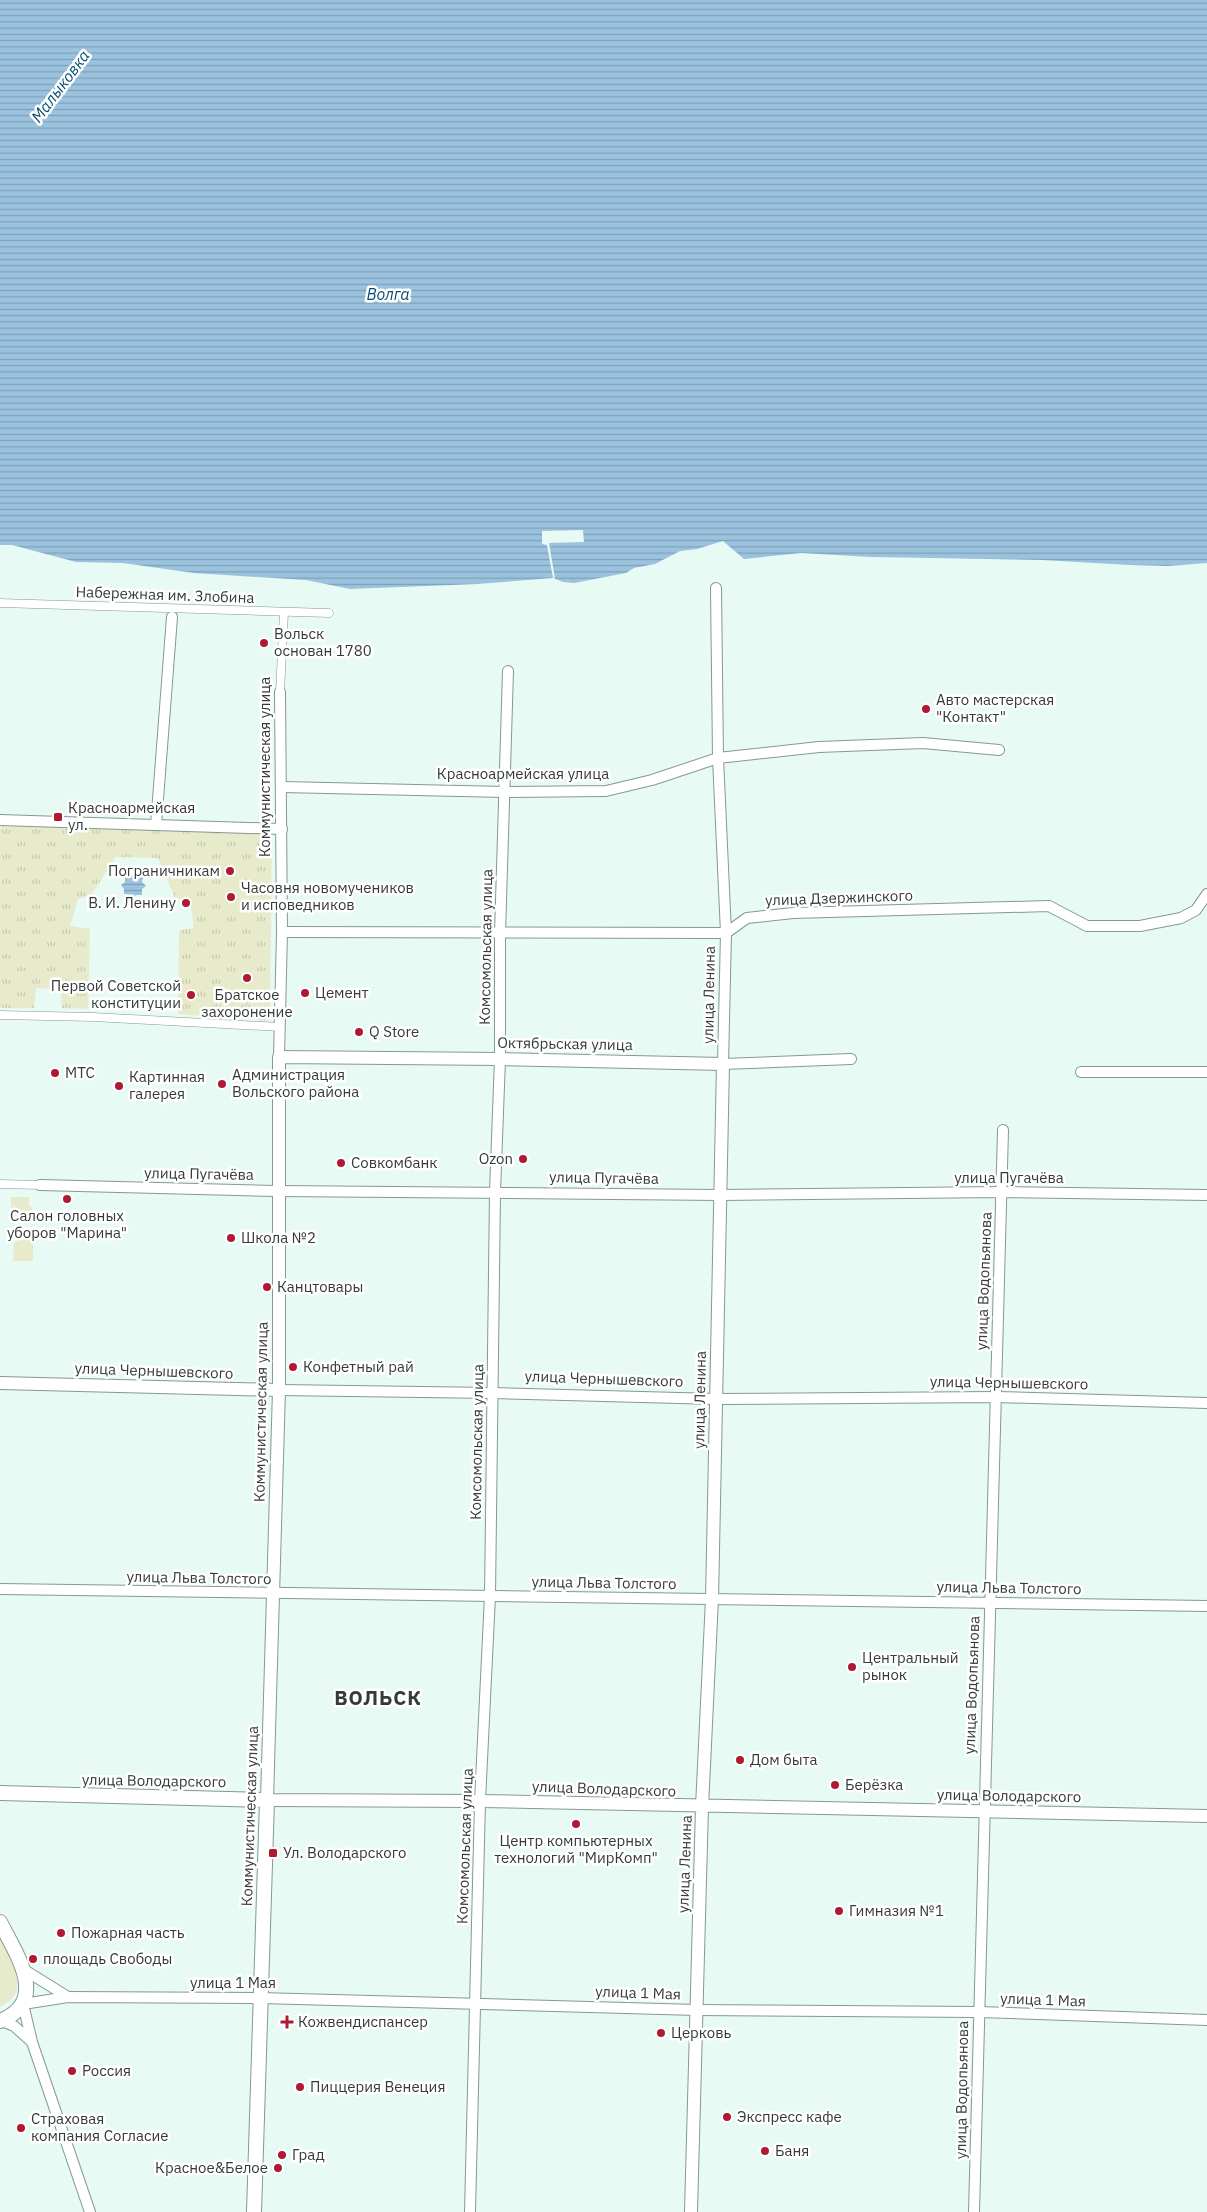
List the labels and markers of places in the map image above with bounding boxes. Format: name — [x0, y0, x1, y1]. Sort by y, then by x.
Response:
place label: Вольск основан 1780 — [274, 624, 372, 660]
marker: Вольск основан 1780 — [258, 637, 270, 649]
place label: Авто мастерская "Контакт" — [936, 690, 1054, 726]
marker: Авто мастерская "Контакт" — [920, 703, 932, 715]
place label: Красноармейская ул. — [68, 798, 195, 834]
marker: Красноармейская ул. — [52, 811, 64, 823]
place label: Пограничникам — [108, 861, 220, 880]
marker: Пограничникам — [224, 865, 236, 877]
place label: Часовня новомучеников и исповедников — [241, 878, 414, 914]
marker: Часовня новомучеников и исповедников — [225, 891, 237, 903]
place label: В. И. Ленину — [88, 893, 177, 912]
marker: В. И. Ленину — [180, 897, 192, 909]
marker: Братское захоронение — [241, 972, 253, 984]
place label: Первой Советской конституции — [51, 976, 181, 1012]
place label: Цемент — [315, 983, 369, 1002]
place label: Братское захоронение — [201, 985, 293, 1021]
marker: Цемент — [299, 987, 311, 999]
marker: Первой Советской конституции — [185, 989, 197, 1001]
place label: Q Store — [369, 1022, 419, 1041]
marker: Q Store — [353, 1026, 365, 1038]
place label: МТС — [65, 1063, 95, 1082]
place label: Администрация Вольского района — [232, 1065, 359, 1101]
marker: МТС — [49, 1067, 61, 1079]
place label: Картинная галерея — [129, 1067, 205, 1103]
marker: Администрация Вольского района — [216, 1078, 228, 1090]
marker: Картинная галерея — [113, 1080, 125, 1092]
place label: Ozon — [479, 1149, 513, 1168]
place label: Совкомбанк — [351, 1153, 437, 1172]
marker: Ozon — [517, 1153, 529, 1165]
marker: Совкомбанк — [335, 1157, 347, 1169]
marker: Салон головных уборов "Марина" — [61, 1193, 73, 1205]
place label: Салон головных уборов "Марина" — [7, 1206, 127, 1242]
place label: Школа №2 — [241, 1228, 316, 1247]
marker: Школа №2 — [225, 1232, 237, 1244]
place label: Канцтовары — [277, 1277, 363, 1296]
marker: Канцтовары — [261, 1281, 273, 1293]
place label: Конфетный рай — [303, 1357, 414, 1376]
marker: Конфетный рай — [287, 1361, 299, 1373]
place label: Центральный рынок — [862, 1648, 959, 1684]
marker: Центральный рынок — [846, 1661, 858, 1673]
place label: Дом быта — [750, 1750, 817, 1769]
marker: Дом быта — [734, 1754, 746, 1766]
place label: Берёзка — [845, 1775, 903, 1794]
marker: Берёзка — [829, 1779, 841, 1791]
marker: Центр компьютерных технологий "МирКомп" — [570, 1818, 582, 1830]
place label: Центр компьютерных технологий "МирКомп" — [494, 1831, 658, 1867]
place label: Ул. Володарского — [283, 1843, 406, 1862]
marker: Ул. Володарского — [267, 1847, 279, 1859]
place label: Гимназия №1 — [849, 1901, 944, 1920]
marker: Гимназия №1 — [833, 1905, 845, 1917]
place label: Пожарная часть — [71, 1923, 185, 1942]
marker: Пожарная часть — [55, 1927, 67, 1939]
place label: площадь Свободы — [43, 1949, 172, 1968]
marker: площадь Свободы — [27, 1953, 39, 1965]
place label: Кожвендиспансер — [298, 2012, 428, 2031]
marker: Кожвендиспансер — [280, 2015, 294, 2029]
place label: Церковь — [671, 2023, 732, 2042]
marker: Церковь — [655, 2027, 667, 2039]
place label: Россия — [82, 2061, 131, 2080]
marker: Россия — [66, 2065, 78, 2077]
place label: Пиццерия Венеция — [310, 2077, 445, 2096]
marker: Пиццерия Венеция — [294, 2081, 306, 2093]
place label: Экспресс кафе — [737, 2107, 842, 2126]
place label: Страховая компания Согласие — [31, 2109, 169, 2145]
marker: Экспресс кафе — [721, 2111, 733, 2123]
marker: Страховая компания Согласие — [15, 2122, 27, 2134]
place label: Баня — [775, 2141, 809, 2160]
place label: Град — [292, 2145, 325, 2164]
marker: Баня — [759, 2145, 771, 2157]
marker: Град — [276, 2149, 288, 2161]
place label: Красное&Белое — [155, 2158, 268, 2177]
marker: Красное&Белое — [272, 2162, 284, 2174]

